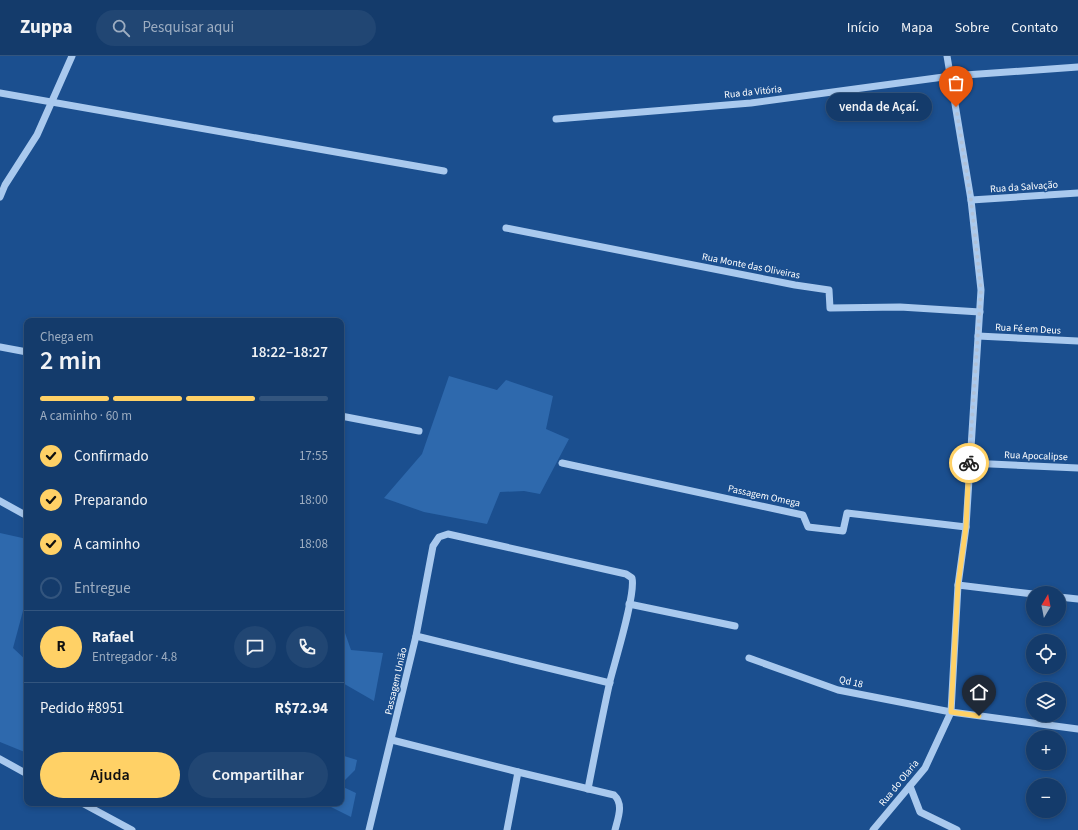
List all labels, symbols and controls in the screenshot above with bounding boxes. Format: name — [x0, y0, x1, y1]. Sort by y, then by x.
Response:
search box — [96, 10, 376, 46]
text: Zuppa — [20, 14, 72, 41]
icon: search — [110, 17, 132, 39]
text: Pesquisar aqui — [142, 17, 234, 38]
text: Início — [847, 18, 879, 38]
text: Mapa — [901, 18, 933, 38]
text: Sobre — [955, 18, 989, 38]
text: Contato — [1011, 18, 1058, 38]
pin — [939, 66, 973, 107]
icon: bag — [945, 72, 967, 94]
street label: Rua da Vitória — [723, 82, 783, 102]
callout: venda de Açaí. — [826, 93, 932, 121]
text: venda de Açaí. — [839, 98, 919, 116]
street label: Rua da Salvação — [990, 178, 1058, 196]
street label: Rua Monte das Oliveiras — [701, 250, 801, 282]
street label: Rua Fé em Deus — [995, 320, 1061, 338]
text: Chega em — [40, 328, 94, 346]
text: 2 min — [40, 342, 102, 379]
text: 18:22–18:27 — [251, 342, 328, 363]
text: A caminho · 60 m — [40, 407, 132, 425]
courier — [949, 443, 989, 483]
icon: check — [40, 445, 62, 467]
text: Confirmado — [74, 446, 149, 467]
text: 17:55 — [299, 447, 328, 465]
street label: Rua Apocalipse — [1004, 448, 1068, 464]
icon: bike — [958, 452, 980, 474]
street label: Passagem Omega — [727, 482, 801, 510]
icon: check — [40, 489, 62, 511]
text: Preparando — [74, 490, 148, 511]
text: 18:00 — [299, 491, 328, 509]
icon: check — [40, 533, 62, 555]
text: A caminho — [74, 534, 140, 555]
text: 18:08 — [299, 535, 328, 553]
text: Entregue — [74, 578, 131, 599]
north arrow — [1026, 586, 1066, 626]
map controls — [1026, 586, 1066, 818]
button: chat — [234, 626, 276, 668]
button: phone — [286, 626, 328, 668]
text: Rafael — [92, 627, 134, 648]
button: locate — [1026, 634, 1066, 674]
text: R — [56, 636, 66, 657]
street label: Passagem União — [381, 646, 411, 716]
text: Entregador · 4.8 — [92, 648, 177, 666]
street label: Qd 18 — [838, 672, 864, 692]
pin — [962, 675, 996, 716]
icon: home — [968, 681, 990, 703]
button: layers — [1026, 682, 1066, 722]
text: Pedido #8951 — [40, 698, 124, 719]
text: R$72.94 — [275, 698, 328, 719]
button: + — [1026, 730, 1066, 770]
button: Ajuda — [40, 752, 180, 798]
button: Compartilhar — [188, 752, 328, 798]
street label: Rua do Olaria — [876, 757, 922, 809]
button: − — [1026, 778, 1066, 818]

